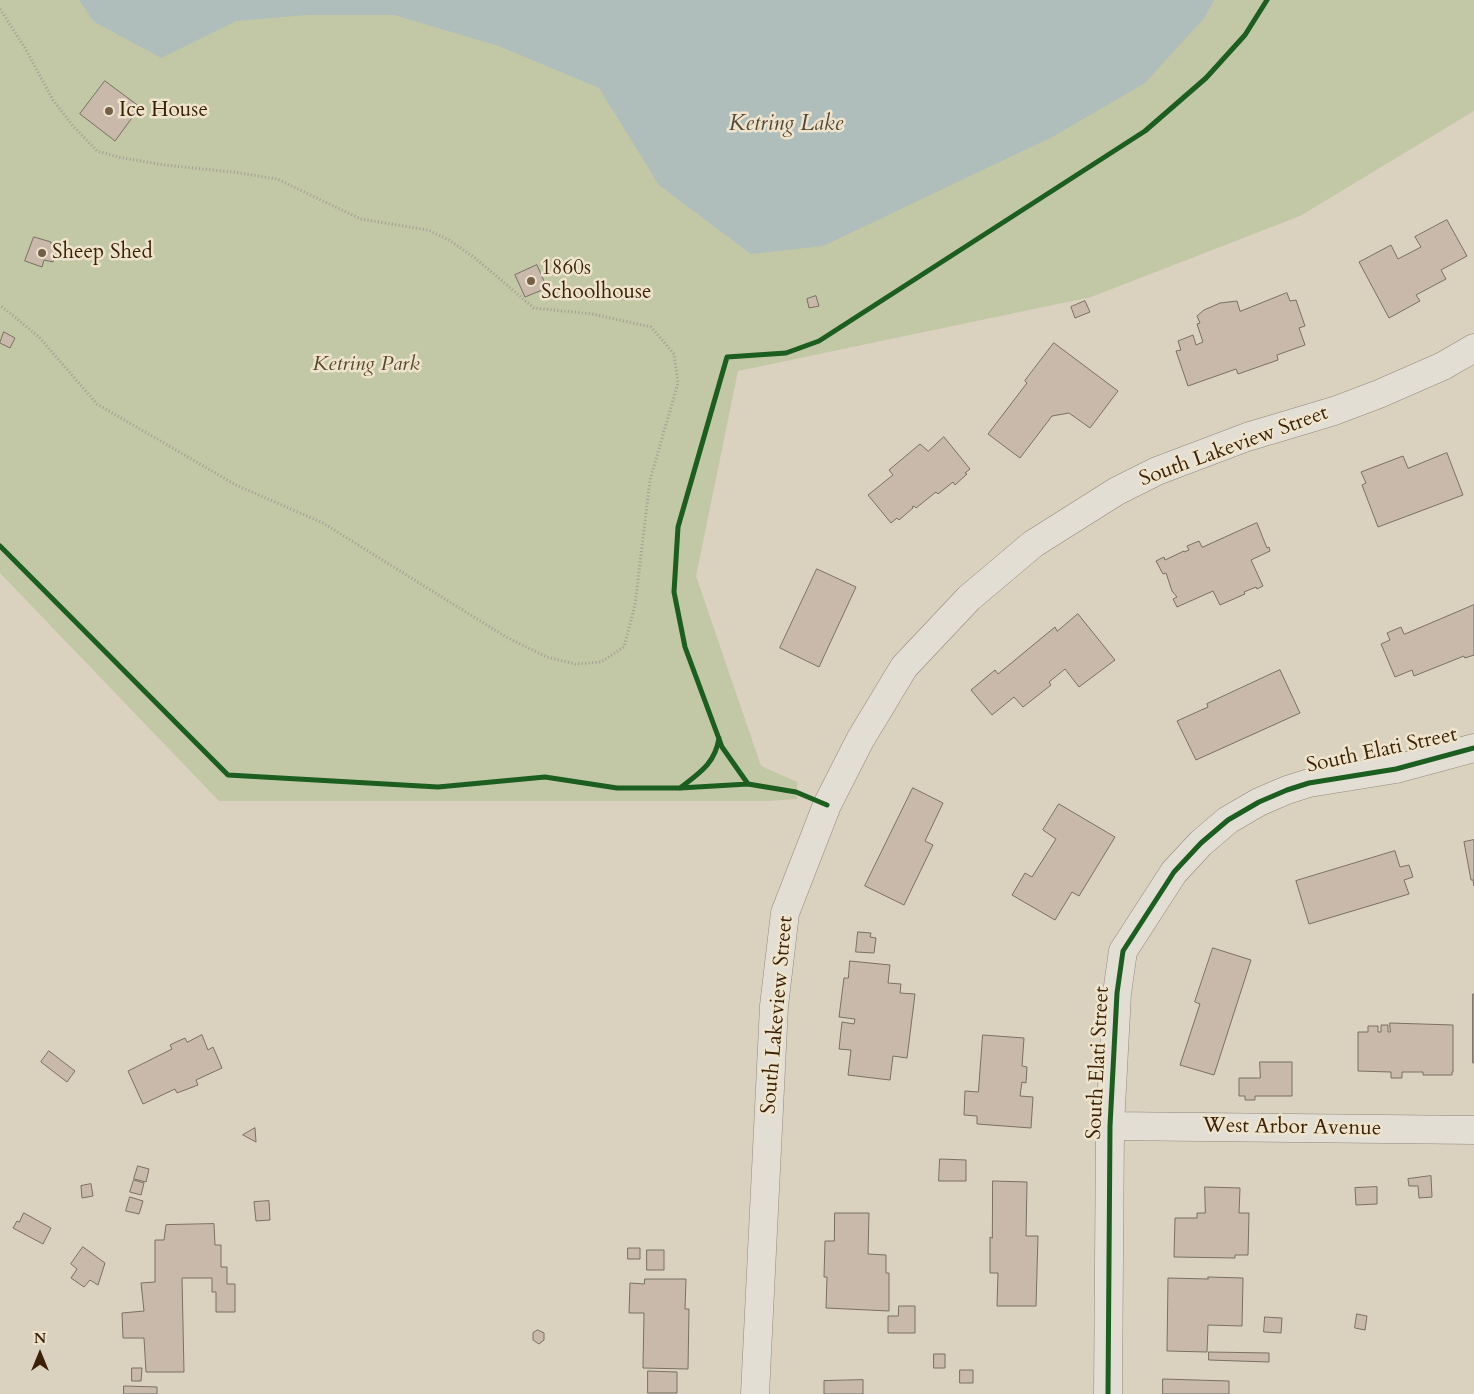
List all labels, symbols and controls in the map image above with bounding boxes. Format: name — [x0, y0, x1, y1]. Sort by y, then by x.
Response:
place label: Ice House — [119, 98, 208, 124]
marker: Ice House — [103, 105, 115, 117]
water label: Ketring Lake — [729, 112, 843, 138]
place label: Sheep Shed — [52, 240, 153, 266]
marker: Sheep Shed — [36, 247, 48, 259]
place label: 1860s Schoolhouse — [541, 256, 652, 306]
marker: 1860s Schoolhouse — [525, 275, 537, 287]
park label: Ketring Park — [312, 352, 420, 378]
street label: South Lakeview Street — [1136, 401, 1332, 493]
street label: South Elati Street — [1304, 723, 1460, 779]
street label: South Lakeview Street — [757, 915, 799, 1115]
street label: South Elati Street — [1082, 986, 1116, 1140]
street label: West Arbor Avenue — [1202, 1114, 1382, 1142]
north arrow — [15, 1329, 65, 1379]
text: N — [34, 1329, 46, 1348]

